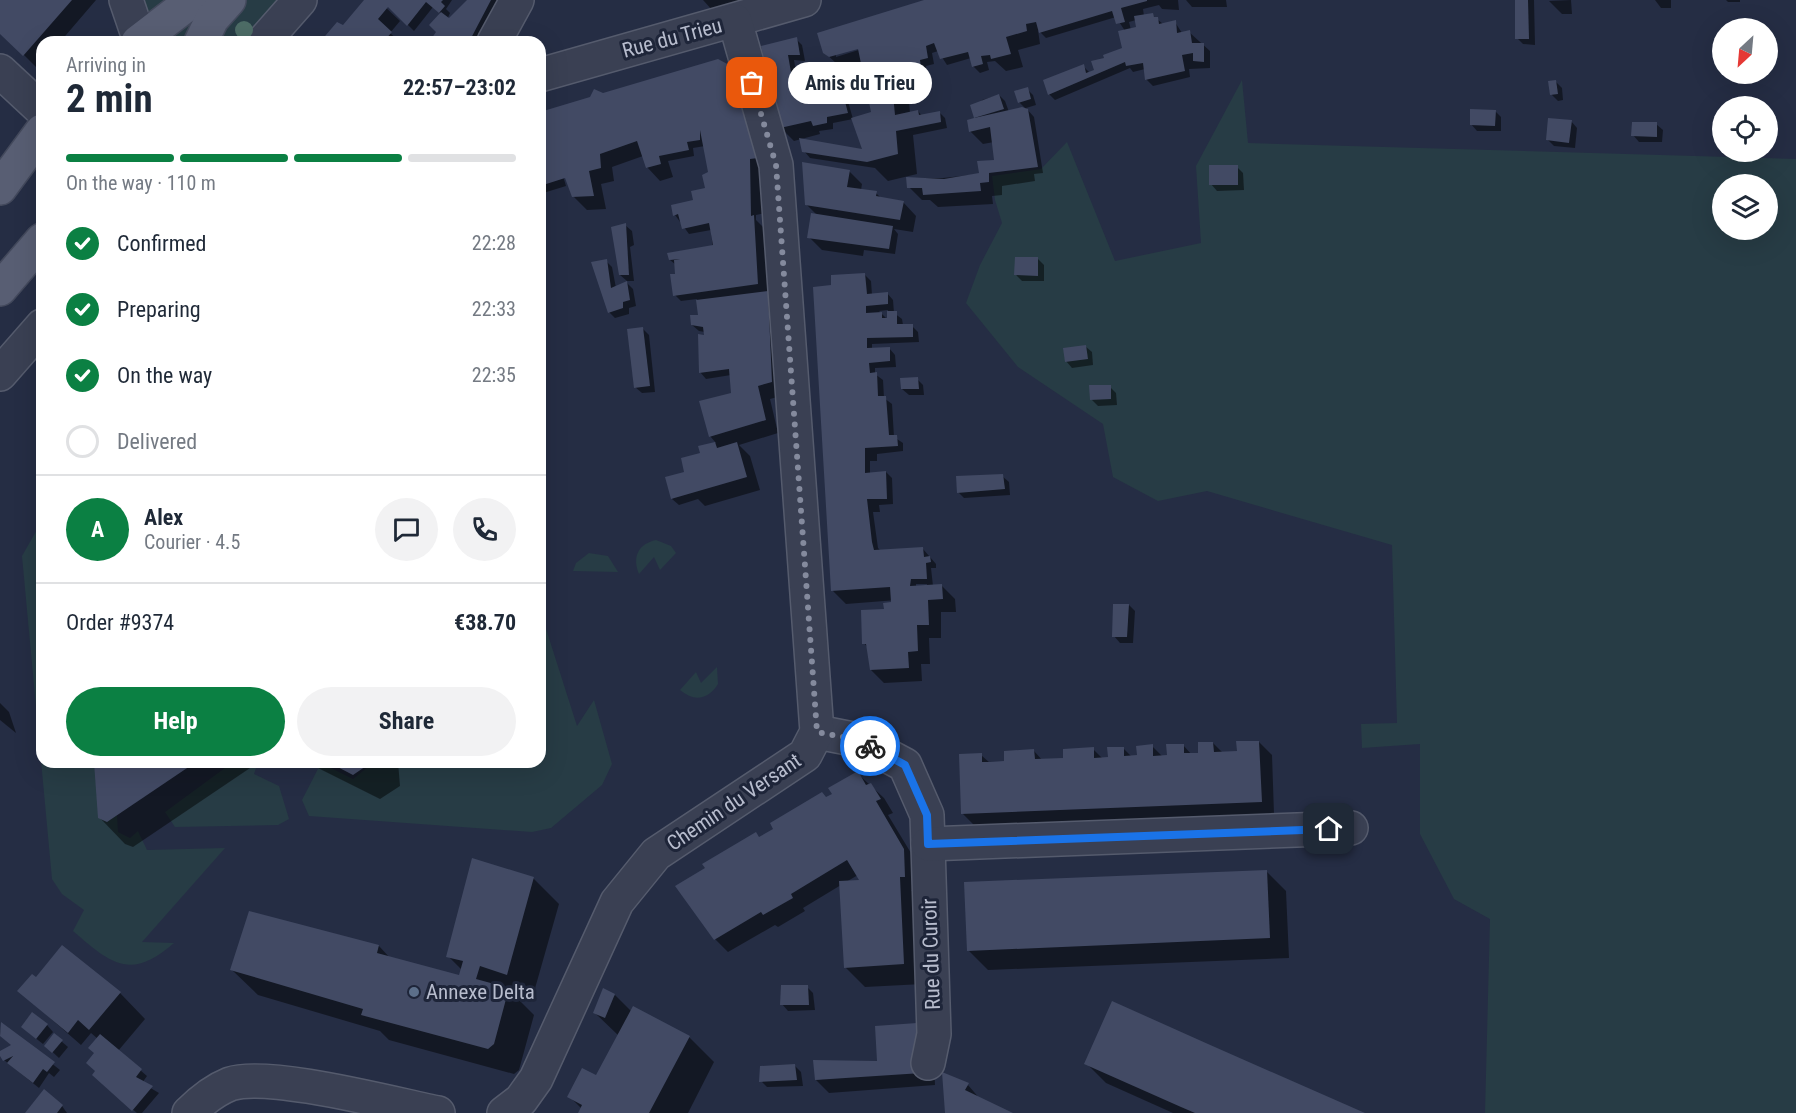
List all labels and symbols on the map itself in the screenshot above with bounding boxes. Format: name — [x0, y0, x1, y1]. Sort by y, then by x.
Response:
street label: Rue du Trieu — [619, 13, 725, 63]
north arrow — [1712, 18, 1778, 84]
pin — [726, 57, 777, 108]
callout: Amis du Trieu — [788, 62, 932, 104]
courier — [840, 716, 900, 776]
street label: Chemin du Versant — [662, 748, 806, 856]
pin — [1303, 803, 1354, 854]
street label: Rue du Curoir — [917, 898, 945, 1010]
place label: Annexe Delta — [426, 980, 535, 1004]
marker: Annexe Delta — [407, 985, 421, 999]

